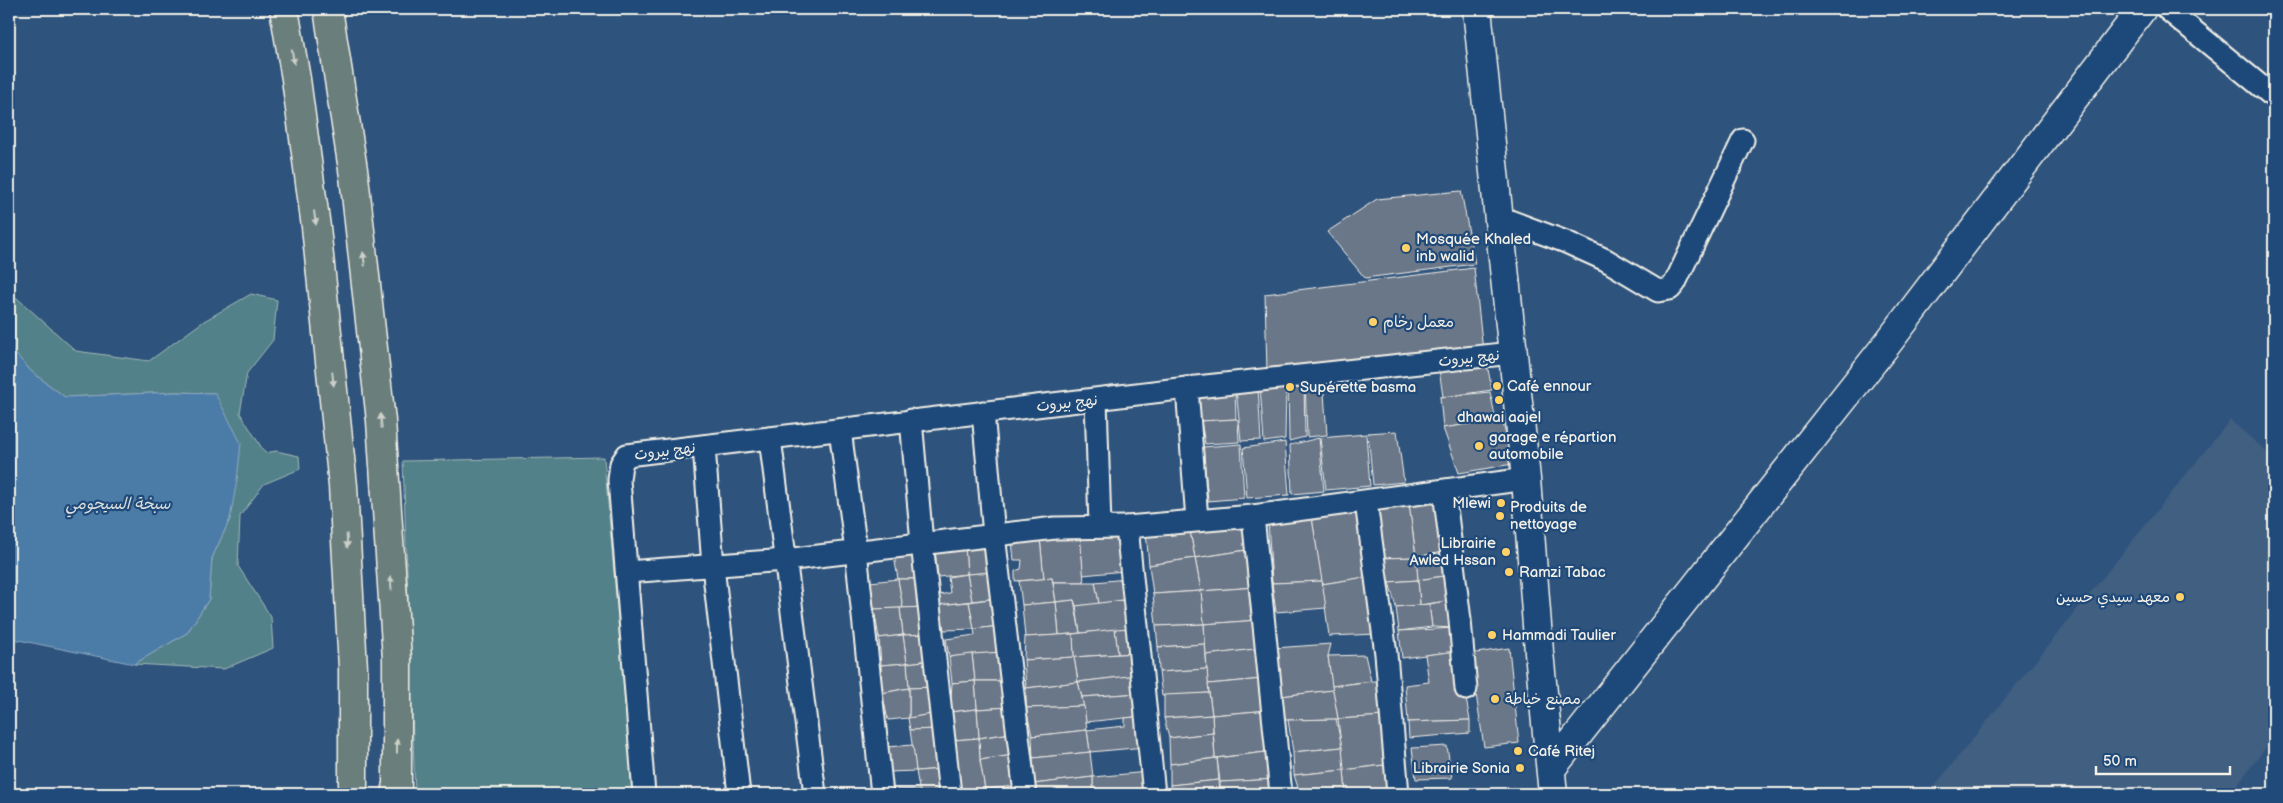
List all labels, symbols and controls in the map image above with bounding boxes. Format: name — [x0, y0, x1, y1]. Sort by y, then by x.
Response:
one-way arrow — [289, 49, 297, 65]
one-way arrow — [311, 210, 319, 226]
place label: Mosquée Khaled inb walid — [1416, 230, 1531, 266]
marker: Mosquée Khaled inb walid — [1400, 242, 1412, 254]
one-way arrow — [360, 251, 368, 267]
place label: معمل رخام — [1383, 313, 1454, 333]
marker: معمل رخام — [1367, 316, 1379, 328]
street label: نهج بيروت — [1437, 346, 1501, 371]
one-way arrow — [329, 371, 337, 387]
place label: Café ennour — [1507, 377, 1592, 396]
place label: Supérette basma — [1300, 378, 1416, 397]
marker: Café ennour — [1491, 380, 1503, 392]
marker: Supérette basma — [1284, 381, 1296, 393]
street label: نهج بيروت — [1035, 391, 1099, 416]
marker: dhawai aajel — [1493, 394, 1505, 406]
place label: dhawai aajel — [1457, 408, 1541, 427]
one-way arrow — [376, 413, 384, 429]
place label: garage e répartion automobile — [1489, 428, 1616, 464]
street label: نهج بيروت — [633, 438, 697, 465]
marker: garage e répartion automobile — [1473, 440, 1485, 452]
place label: Mlewi — [1452, 494, 1491, 513]
water label: سبخة السيجومي — [65, 495, 171, 518]
marker: Mlewi — [1495, 497, 1507, 509]
place label: Produits de nettoyage — [1510, 498, 1587, 534]
marker: Produits de nettoyage — [1494, 510, 1506, 522]
one-way arrow — [343, 533, 351, 549]
place label: Librairie Awled Hssan — [1410, 534, 1496, 570]
marker: Librairie Awled Hssan — [1500, 546, 1512, 558]
place label: Ramzi Tabac — [1519, 563, 1606, 582]
marker: Ramzi Tabac — [1503, 566, 1515, 578]
one-way arrow — [387, 575, 395, 591]
place label: معهد سيدي حسين — [2056, 588, 2170, 608]
marker: معهد سيدي حسين — [2174, 591, 2186, 603]
place label: Hammadi Taulier — [1502, 626, 1616, 645]
marker: Hammadi Taulier — [1486, 629, 1498, 641]
place label: مصنع خياطة — [1505, 690, 1581, 710]
marker: مصنع خياطة — [1489, 693, 1501, 705]
one-way arrow — [393, 737, 401, 753]
place label: Café Ritej — [1528, 742, 1595, 761]
scale bar — [2096, 743, 2229, 775]
marker: Café Ritej — [1512, 745, 1524, 757]
text: 50 m — [2103, 752, 2137, 771]
place label: Librairie Sonia — [1413, 759, 1510, 778]
marker: Librairie Sonia — [1514, 762, 1526, 774]

